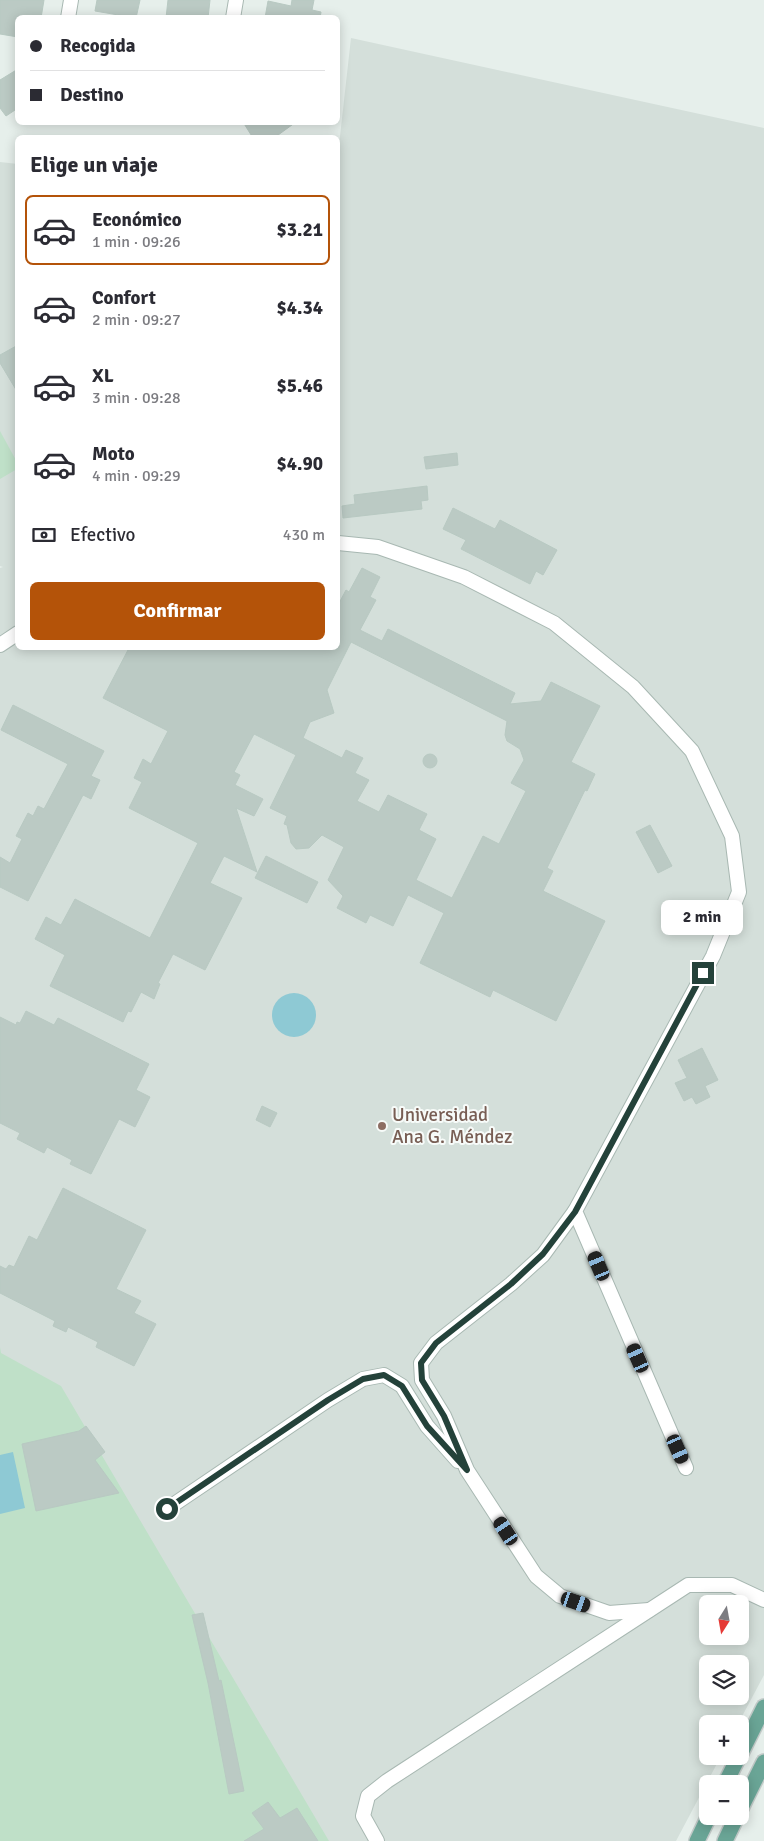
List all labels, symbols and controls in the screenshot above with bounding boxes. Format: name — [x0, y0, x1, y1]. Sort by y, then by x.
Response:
text: Recogida — [60, 34, 135, 58]
text: Destino — [60, 83, 124, 107]
text: Elige un viaje — [30, 151, 158, 178]
icon: car — [32, 208, 77, 253]
text: Económico — [92, 208, 182, 232]
text: $3.21 — [277, 218, 323, 242]
text: 1 min · 09:26 — [92, 232, 181, 252]
icon: car — [32, 286, 77, 331]
text: Confort — [92, 286, 156, 310]
text: $4.34 — [277, 296, 323, 320]
text: 2 min · 09:27 — [92, 310, 181, 330]
icon: car — [32, 364, 77, 409]
text: XL — [92, 364, 114, 388]
text: $5.46 — [277, 374, 323, 398]
text: 3 min · 09:28 — [92, 388, 181, 408]
icon: car — [32, 442, 77, 487]
text: Moto — [92, 442, 135, 466]
text: $4.90 — [277, 452, 323, 476]
text: 4 min · 09:29 — [92, 466, 181, 486]
icon: cash — [30, 521, 58, 549]
text: Efectivo — [70, 523, 135, 547]
text: 430 m — [283, 525, 325, 545]
button: Confirmar — [30, 582, 325, 640]
callout: 2 min — [662, 900, 744, 936]
text: 2 min — [683, 907, 721, 927]
route end — [692, 962, 714, 984]
place label: Universidad Ana G. Méndez — [392, 1103, 512, 1149]
marker: Universidad Ana G. Méndez — [376, 1120, 388, 1132]
car — [586, 1249, 611, 1283]
car — [625, 1341, 650, 1375]
car — [665, 1432, 690, 1466]
route start — [156, 1498, 178, 1520]
car — [491, 1514, 520, 1548]
car — [559, 1590, 592, 1614]
north arrow — [699, 1595, 749, 1645]
map controls — [699, 1595, 749, 1825]
button: layers — [699, 1655, 749, 1705]
button: + — [699, 1715, 749, 1765]
button: − — [699, 1775, 749, 1825]

